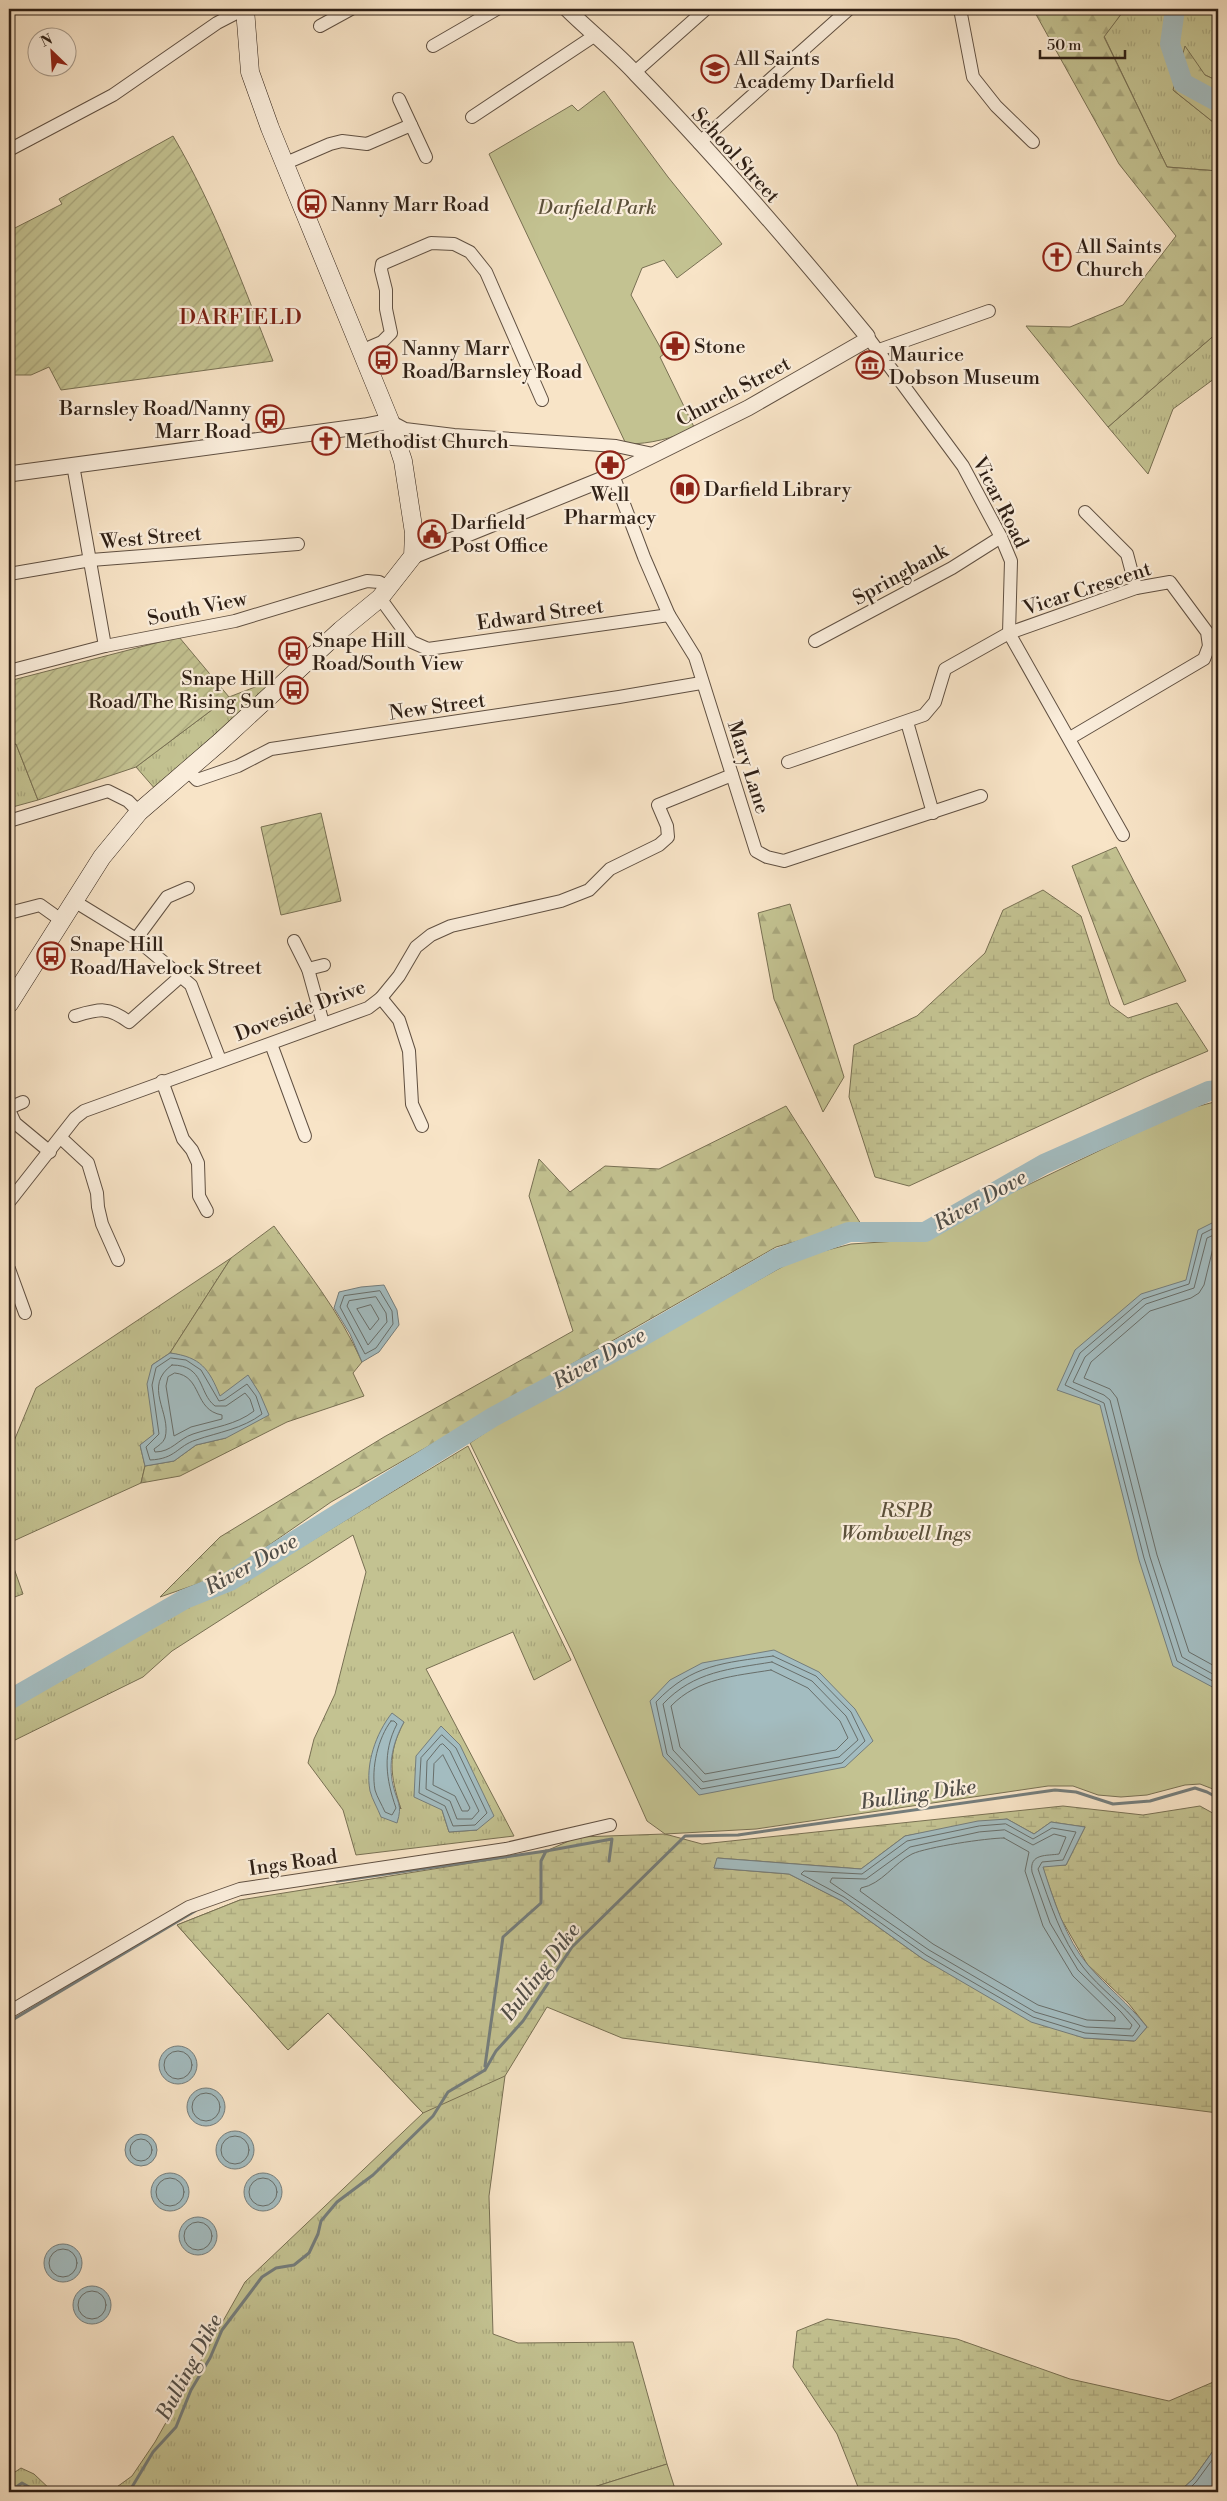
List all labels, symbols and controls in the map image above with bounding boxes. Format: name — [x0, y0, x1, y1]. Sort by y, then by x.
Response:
north arrow — [28, 28, 78, 78]
scale bar — [1040, 28, 1124, 60]
text: N — [38, 31, 56, 52]
text: 50 m — [1047, 36, 1081, 55]
place label: All Saints Academy Darfield — [733, 47, 895, 95]
school or university icon: All Saints Academy Darfield — [700, 54, 730, 84]
street label: School Street — [685, 103, 784, 209]
bus stop icon: Nanny Marr Road — [297, 189, 327, 219]
place label: Nanny Marr Road — [331, 193, 490, 218]
park label: Darfield Park — [537, 196, 656, 221]
place label: All Saints Church — [1075, 235, 1162, 283]
church icon: All Saints Church — [1042, 242, 1072, 272]
district label: DARFIELD — [179, 304, 303, 331]
pharmacy icon: Stone — [660, 331, 690, 361]
place label: Stone — [694, 335, 746, 360]
place label: Nanny Marr Road/Barnsley Road — [402, 337, 583, 385]
place label: Maurice Dobson Museum — [889, 343, 1041, 391]
bus stop icon: Nanny Marr Road/Barnsley Road — [368, 345, 398, 375]
museum icon: Maurice Dobson Museum — [855, 350, 885, 380]
street label: Church Street — [672, 352, 795, 433]
place label: Barnsley Road/Nanny Marr Road — [58, 397, 252, 445]
bus stop icon: Barnsley Road/Nanny Marr Road — [255, 404, 285, 434]
church icon: Methodist Church — [311, 426, 341, 456]
place label: Methodist Church — [345, 430, 509, 455]
pharmacy icon: Well Pharmacy — [595, 450, 625, 480]
street label: Vicar Road — [966, 452, 1034, 553]
library icon: Darfield Library — [670, 474, 700, 504]
place label: Darfield Library — [704, 478, 852, 503]
place label: Well Pharmacy — [564, 483, 656, 531]
place label: Darfield Post Office — [451, 511, 548, 559]
public building icon: Darfield Post Office — [417, 519, 447, 549]
street label: West Street — [99, 522, 203, 555]
street label: Springbank — [849, 538, 954, 612]
street label: Vicar Crescent — [1019, 557, 1155, 622]
street label: South View — [145, 586, 251, 632]
street label: Edward Street — [475, 594, 605, 637]
place label: Snape Hill Road/South View — [312, 629, 465, 677]
bus stop icon: Snape Hill Road/South View — [278, 636, 308, 666]
place label: Snape Hill Road/The Rising Sun — [88, 667, 275, 715]
bus stop icon: Snape Hill Road/The Rising Sun — [279, 675, 309, 705]
street label: New Street — [387, 688, 487, 727]
street label: Mary Lane — [721, 718, 774, 817]
place label: Snape Hill Road/Havelock Street — [70, 933, 262, 981]
bus stop icon: Snape Hill Road/Havelock Street — [36, 941, 66, 971]
street label: Doveside Drive — [232, 975, 369, 1048]
water label: River Dove — [929, 1165, 1032, 1238]
water label: River Dove — [548, 1323, 651, 1396]
park label: RSPB Wombwell Ings — [841, 1499, 972, 1547]
water label: River Dove — [200, 1529, 303, 1602]
water label: Bulling Dike — [858, 1774, 978, 1816]
street label: Ings Road — [247, 1845, 340, 1882]
water label: Bulling Dike — [495, 1918, 586, 2028]
water label: Bulling Dike — [151, 2310, 229, 2426]

